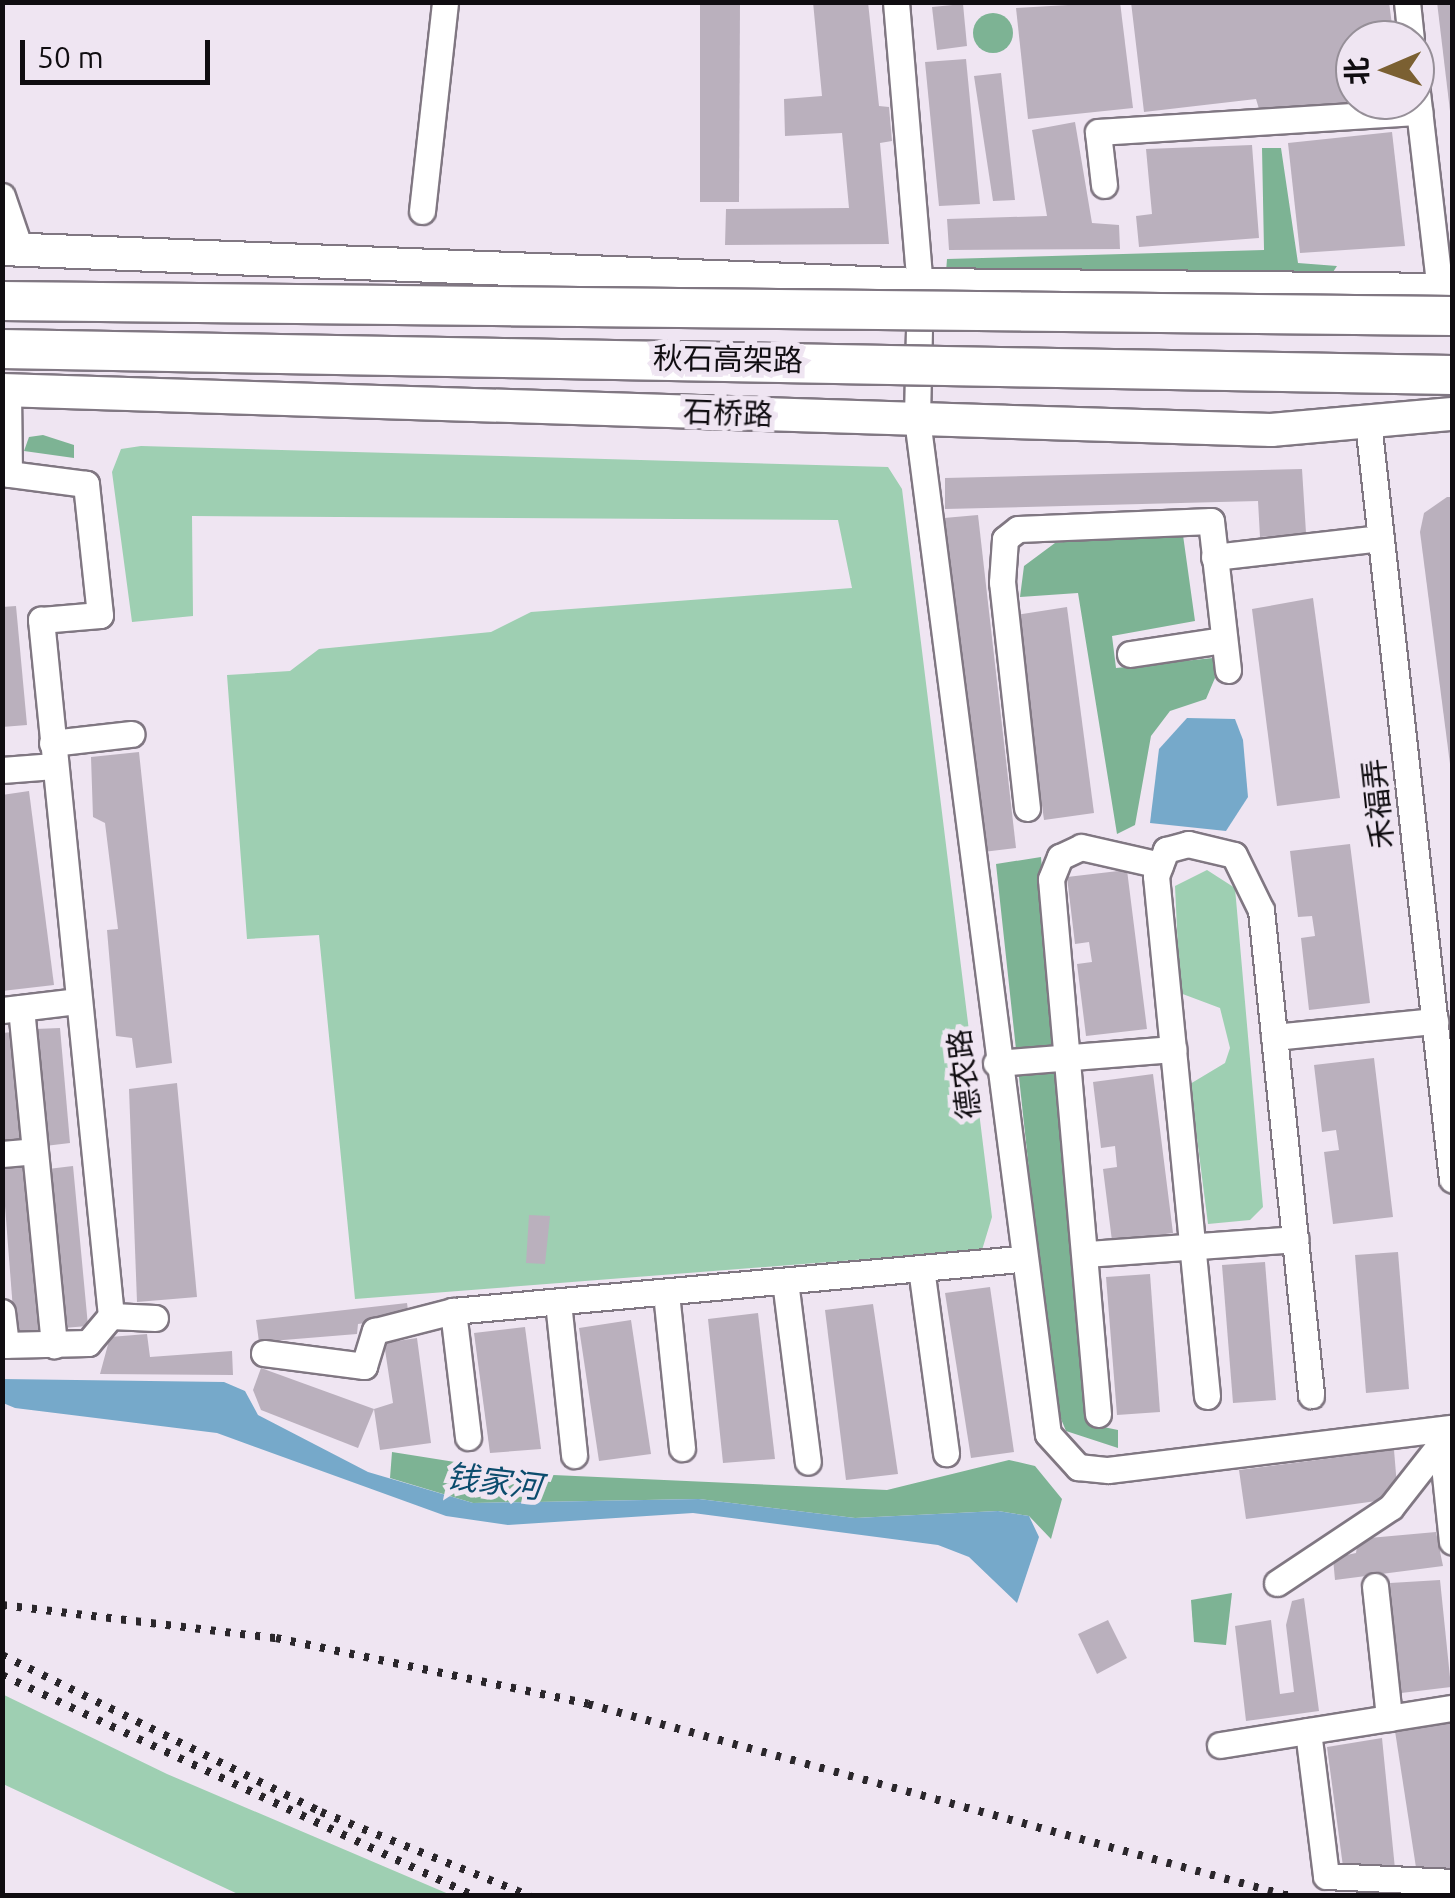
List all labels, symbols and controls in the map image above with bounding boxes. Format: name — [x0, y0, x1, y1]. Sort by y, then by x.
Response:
scale bar — [25, 20, 215, 82]
north arrow — [1335, 20, 1435, 120]
text: 50 m — [37, 40, 104, 74]
text: 北 — [1341, 56, 1372, 86]
street label: 秋石高架路 — [653, 340, 803, 378]
street label: 石桥路 — [682, 393, 774, 433]
street label: 禾福弄 — [1355, 757, 1401, 851]
street label: 德农路 — [941, 1027, 987, 1121]
water label: 钱家河 — [444, 1456, 544, 1506]

